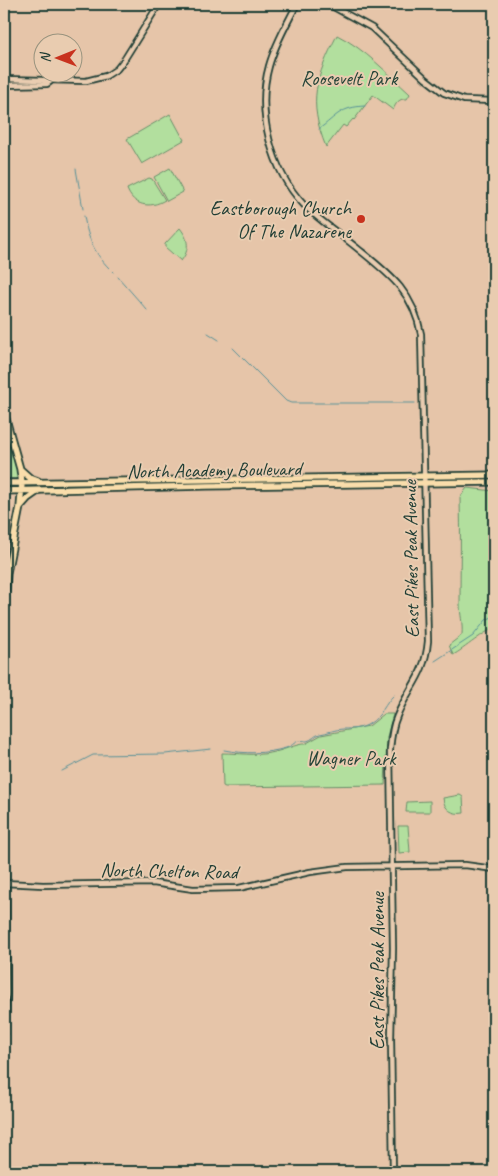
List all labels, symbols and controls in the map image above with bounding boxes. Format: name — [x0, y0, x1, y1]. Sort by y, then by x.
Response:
north arrow — [32, 32, 82, 82]
text: N — [37, 51, 54, 63]
park label: Roosevelt Park — [301, 66, 399, 91]
place label: Eastborough Church Of The Nazarene — [210, 196, 353, 244]
marker: Eastborough Church Of The Nazarene — [355, 213, 367, 225]
street label: North Academy Boulevard — [127, 456, 305, 484]
street label: East Pikes Peak Avenue — [397, 478, 425, 638]
park label: Wagner Park — [307, 746, 397, 771]
street label: North Chelton Road — [100, 857, 241, 885]
street label: East Pikes Peak Avenue — [365, 891, 390, 1050]

